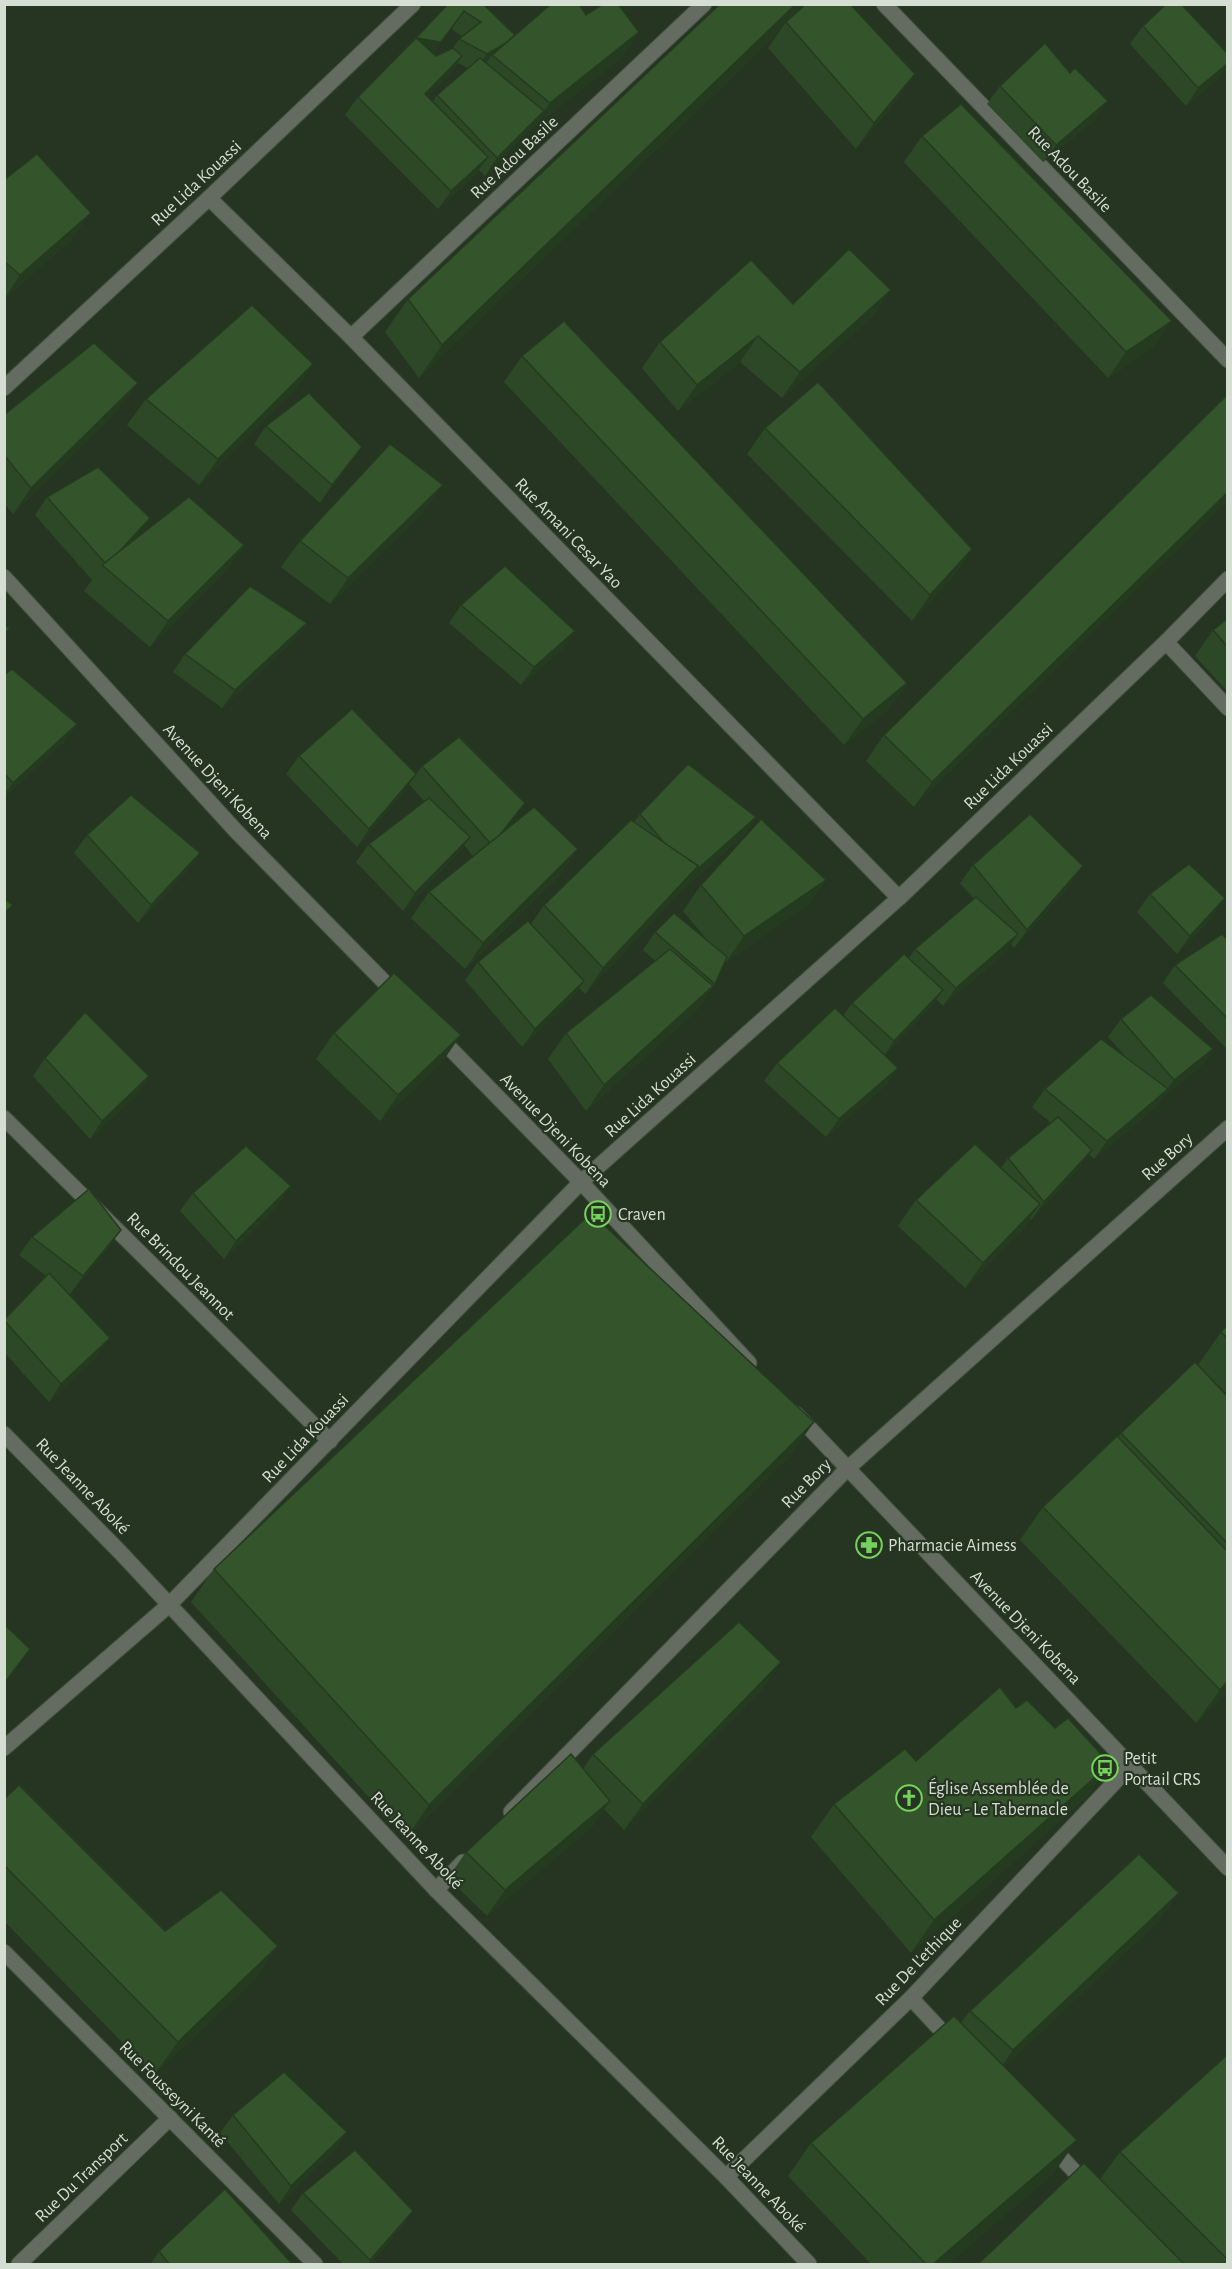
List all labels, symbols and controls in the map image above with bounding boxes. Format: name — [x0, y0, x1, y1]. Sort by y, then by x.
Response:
street label: Rue Adou Basile — [468, 113, 562, 203]
street label: Rue Adou Basile — [1024, 123, 1115, 216]
street label: Rue Lida Kouassi — [148, 138, 245, 230]
street label: Rue Amani Cesar Yao — [511, 475, 626, 592]
street label: Avenue Djeni Kobena — [159, 720, 275, 843]
street label: Rue Lida Kouassi — [961, 720, 1057, 813]
street label: Rue Lida Kouassi — [602, 1050, 700, 1141]
street label: Avenue Djeni Kobena — [496, 1070, 614, 1191]
street label: Rue Bory — [1139, 1129, 1197, 1184]
bus stop icon: Craven — [583, 1199, 613, 1229]
place label: Craven — [618, 1206, 666, 1224]
street label: Rue Brindou Jeannot — [123, 1209, 238, 1324]
street label: Rue Lida Kouassi — [259, 1391, 352, 1487]
street label: Rue Jeanne Aboké — [32, 1435, 133, 1538]
street label: Rue Bory — [778, 1455, 835, 1512]
pharmacy icon: Pharmacie Aimess — [854, 1530, 884, 1560]
place label: Pharmacie Aimess — [888, 1537, 1017, 1555]
street label: Avenue Djeni Kobena — [966, 1567, 1084, 1688]
place label: Petit Portail CRS — [1124, 1750, 1201, 1789]
bus stop icon: Petit Portail CRS — [1090, 1753, 1120, 1783]
place label: Église Assemblée de Dieu - Le Tabernacle — [928, 1777, 1069, 1819]
church icon: Église Assemblée de Dieu - Le Tabernacle — [894, 1783, 924, 1813]
street label: Rue Jeanne Aboké — [367, 1788, 466, 1893]
street label: Rue De L'ethique — [872, 1914, 965, 2009]
street label: Rue Fousseyni Kanté — [116, 2038, 229, 2151]
street label: Rue Du Transport — [32, 2129, 132, 2226]
street label: Rue Jeanne Aboké — [708, 2133, 809, 2236]

